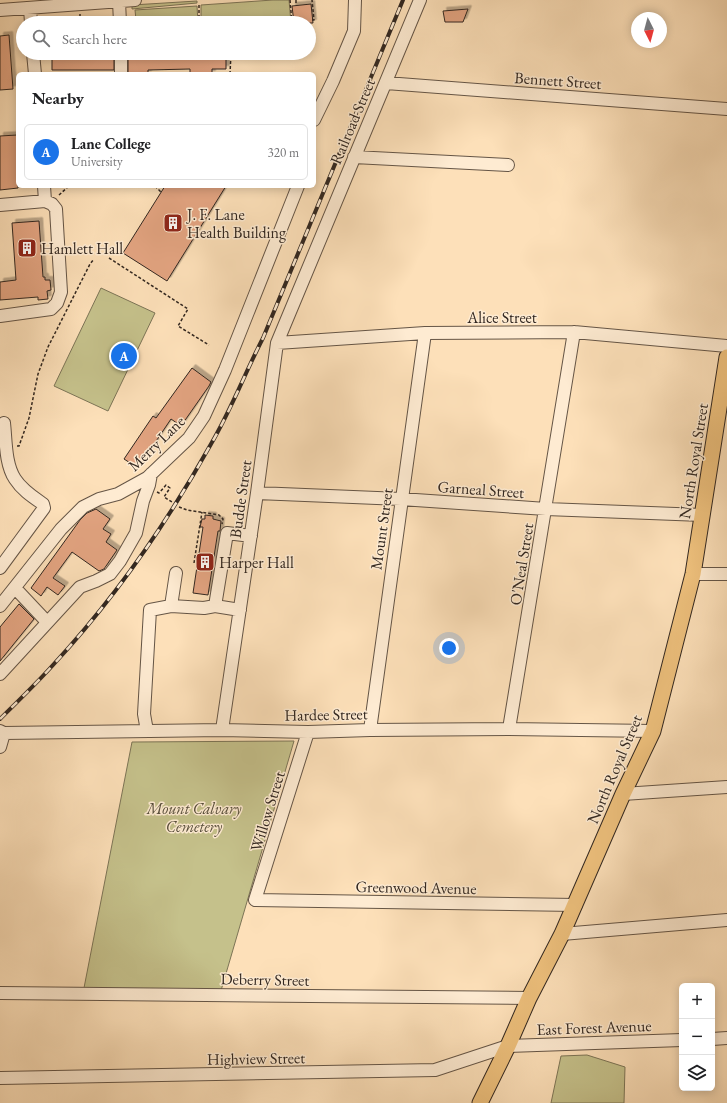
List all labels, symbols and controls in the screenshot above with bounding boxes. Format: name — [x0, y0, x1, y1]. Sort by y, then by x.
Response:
north arrow — [631, 12, 667, 48]
search box — [16, 16, 316, 60]
icon: search — [30, 27, 52, 49]
text: Search here — [62, 29, 127, 48]
street label: Bennett Street — [514, 67, 602, 94]
street label: Railroad Street — [325, 75, 380, 167]
text: Nearby — [32, 87, 84, 109]
text: Lane College — [71, 134, 151, 153]
text: A — [41, 144, 51, 161]
text: 320 m — [268, 144, 299, 161]
text: University — [71, 153, 123, 170]
place label: J. F. Lane Health Building — [185, 204, 287, 243]
building icon: J. F. Lane Health Building — [162, 212, 184, 234]
building icon: Hamlett Hall — [16, 237, 38, 259]
place label: Hamlett Hall — [41, 238, 123, 259]
street label: Alice Street — [466, 307, 537, 328]
pin: A — [111, 341, 137, 371]
street label: North Royal Street — [674, 402, 713, 520]
street label: Merry Lane — [123, 411, 189, 476]
street label: Budde Street — [225, 459, 256, 539]
street label: Garneal Street — [437, 476, 525, 503]
street label: Mount Street — [365, 487, 398, 571]
street label: O'Neal Street — [505, 521, 538, 607]
building icon: Harper Hall — [194, 551, 216, 573]
place label: Harper Hall — [219, 552, 294, 573]
your location — [439, 638, 459, 658]
street label: Hardee Street — [284, 703, 368, 726]
street label: North Royal Street — [582, 711, 647, 827]
street label: Willow Street — [245, 768, 290, 854]
park label: Mount Calvary Cemetery — [146, 798, 242, 837]
street label: Greenwood Avenue — [355, 876, 477, 899]
street label: Deberry Street — [220, 968, 310, 991]
map controls — [679, 983, 715, 1091]
button: + — [679, 983, 715, 1019]
street label: East Forest Avenue — [536, 1015, 652, 1040]
button: − — [679, 1019, 715, 1055]
street label: Highview Street — [207, 1047, 305, 1070]
button: layers — [679, 1055, 715, 1091]

